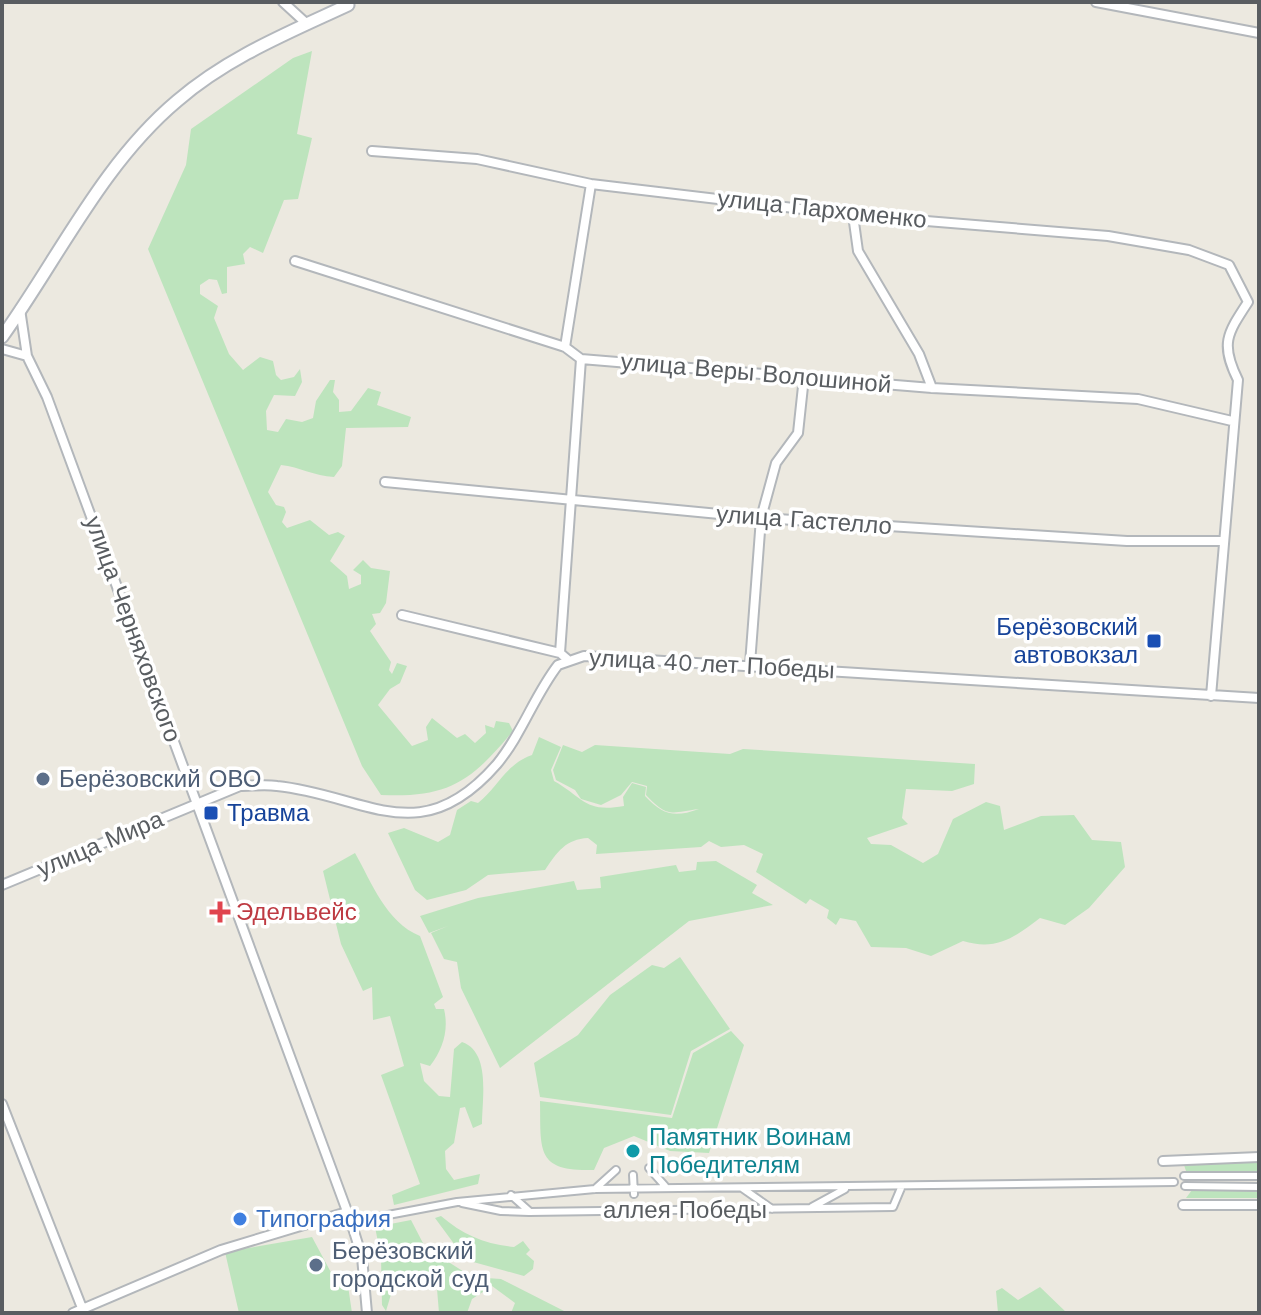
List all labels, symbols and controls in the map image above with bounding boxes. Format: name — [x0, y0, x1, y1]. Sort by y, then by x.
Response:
street label: улица Пархоменко — [716, 184, 928, 234]
street label: улица Веры Волошиной — [620, 347, 892, 399]
street label: улица Гастелло — [715, 500, 893, 540]
street label: улица Черняховского — [79, 512, 187, 746]
place label: Берёзовский автовокзал — [996, 613, 1138, 669]
marker: Берёзовский автовокзал — [1145, 632, 1163, 650]
street label: улица 40 лет Победы — [589, 644, 835, 684]
place label: Берёзовский ОВО — [59, 765, 261, 793]
marker: Берёзовский ОВО — [34, 770, 52, 788]
place label: Травма — [227, 799, 310, 827]
marker: Травма — [202, 804, 220, 822]
street label: улица Мира — [33, 805, 168, 883]
place label: Эдельвейс — [236, 898, 357, 926]
marker: Эдельвейс — [211, 903, 229, 921]
place label: Памятник Воинам Победителям — [649, 1123, 851, 1179]
marker: Памятник Воинам Победителям — [624, 1142, 642, 1160]
street label: аллея Победы — [603, 1196, 767, 1224]
place label: Типография — [256, 1205, 391, 1233]
marker: Типография — [231, 1210, 249, 1228]
place label: Берёзовский городской суд — [332, 1237, 489, 1293]
marker: Берёзовский городской суд — [307, 1256, 325, 1274]

